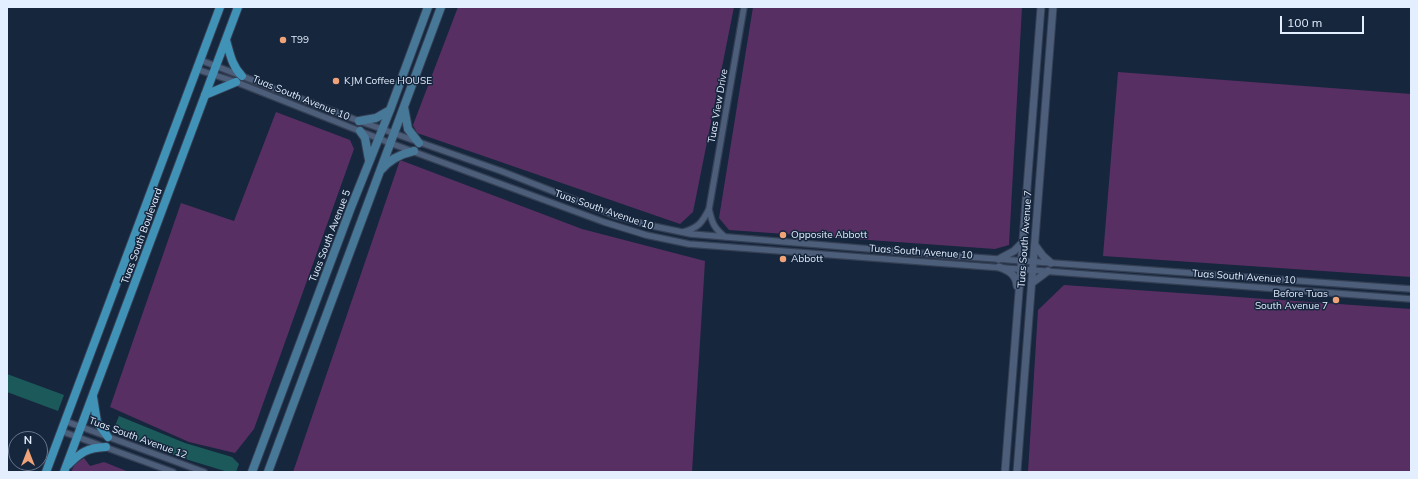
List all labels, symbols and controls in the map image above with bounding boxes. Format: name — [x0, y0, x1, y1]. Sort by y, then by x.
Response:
scale bar — [1282, 8, 1366, 34]
text: 100 m — [1287, 15, 1322, 30]
place label: T99 — [291, 34, 309, 46]
marker: T99 — [278, 35, 288, 45]
street label: Tuas View Drive — [706, 68, 730, 144]
street label: Tuas South Avenue 10 — [251, 73, 351, 123]
place label: KJM Coffee HOUSE — [344, 75, 432, 87]
marker: KJM Coffee HOUSE — [331, 76, 341, 86]
street label: Tuas South Boulevard — [119, 186, 165, 286]
street label: Tuas South Avenue 10 — [553, 187, 655, 233]
street label: Tuas South Avenue 5 — [307, 188, 353, 284]
street label: Tuas South Avenue 7 — [1016, 190, 1034, 288]
place label: Opposite Abbott — [791, 229, 867, 241]
marker: Opposite Abbott — [778, 230, 788, 240]
street label: Tuas South Avenue 10 — [869, 242, 973, 262]
place label: Abbott — [791, 253, 823, 265]
marker: Abbott — [778, 254, 788, 264]
street label: Tuas South Avenue 10 — [1192, 267, 1296, 287]
place label: Before Tuas South Avenue 7 — [1255, 288, 1328, 312]
marker: Before Tuas South Avenue 7 — [1331, 295, 1341, 305]
street label: Tuas South Avenue 12 — [87, 415, 189, 461]
north arrow — [8, 431, 48, 471]
text: N — [24, 433, 32, 447]

